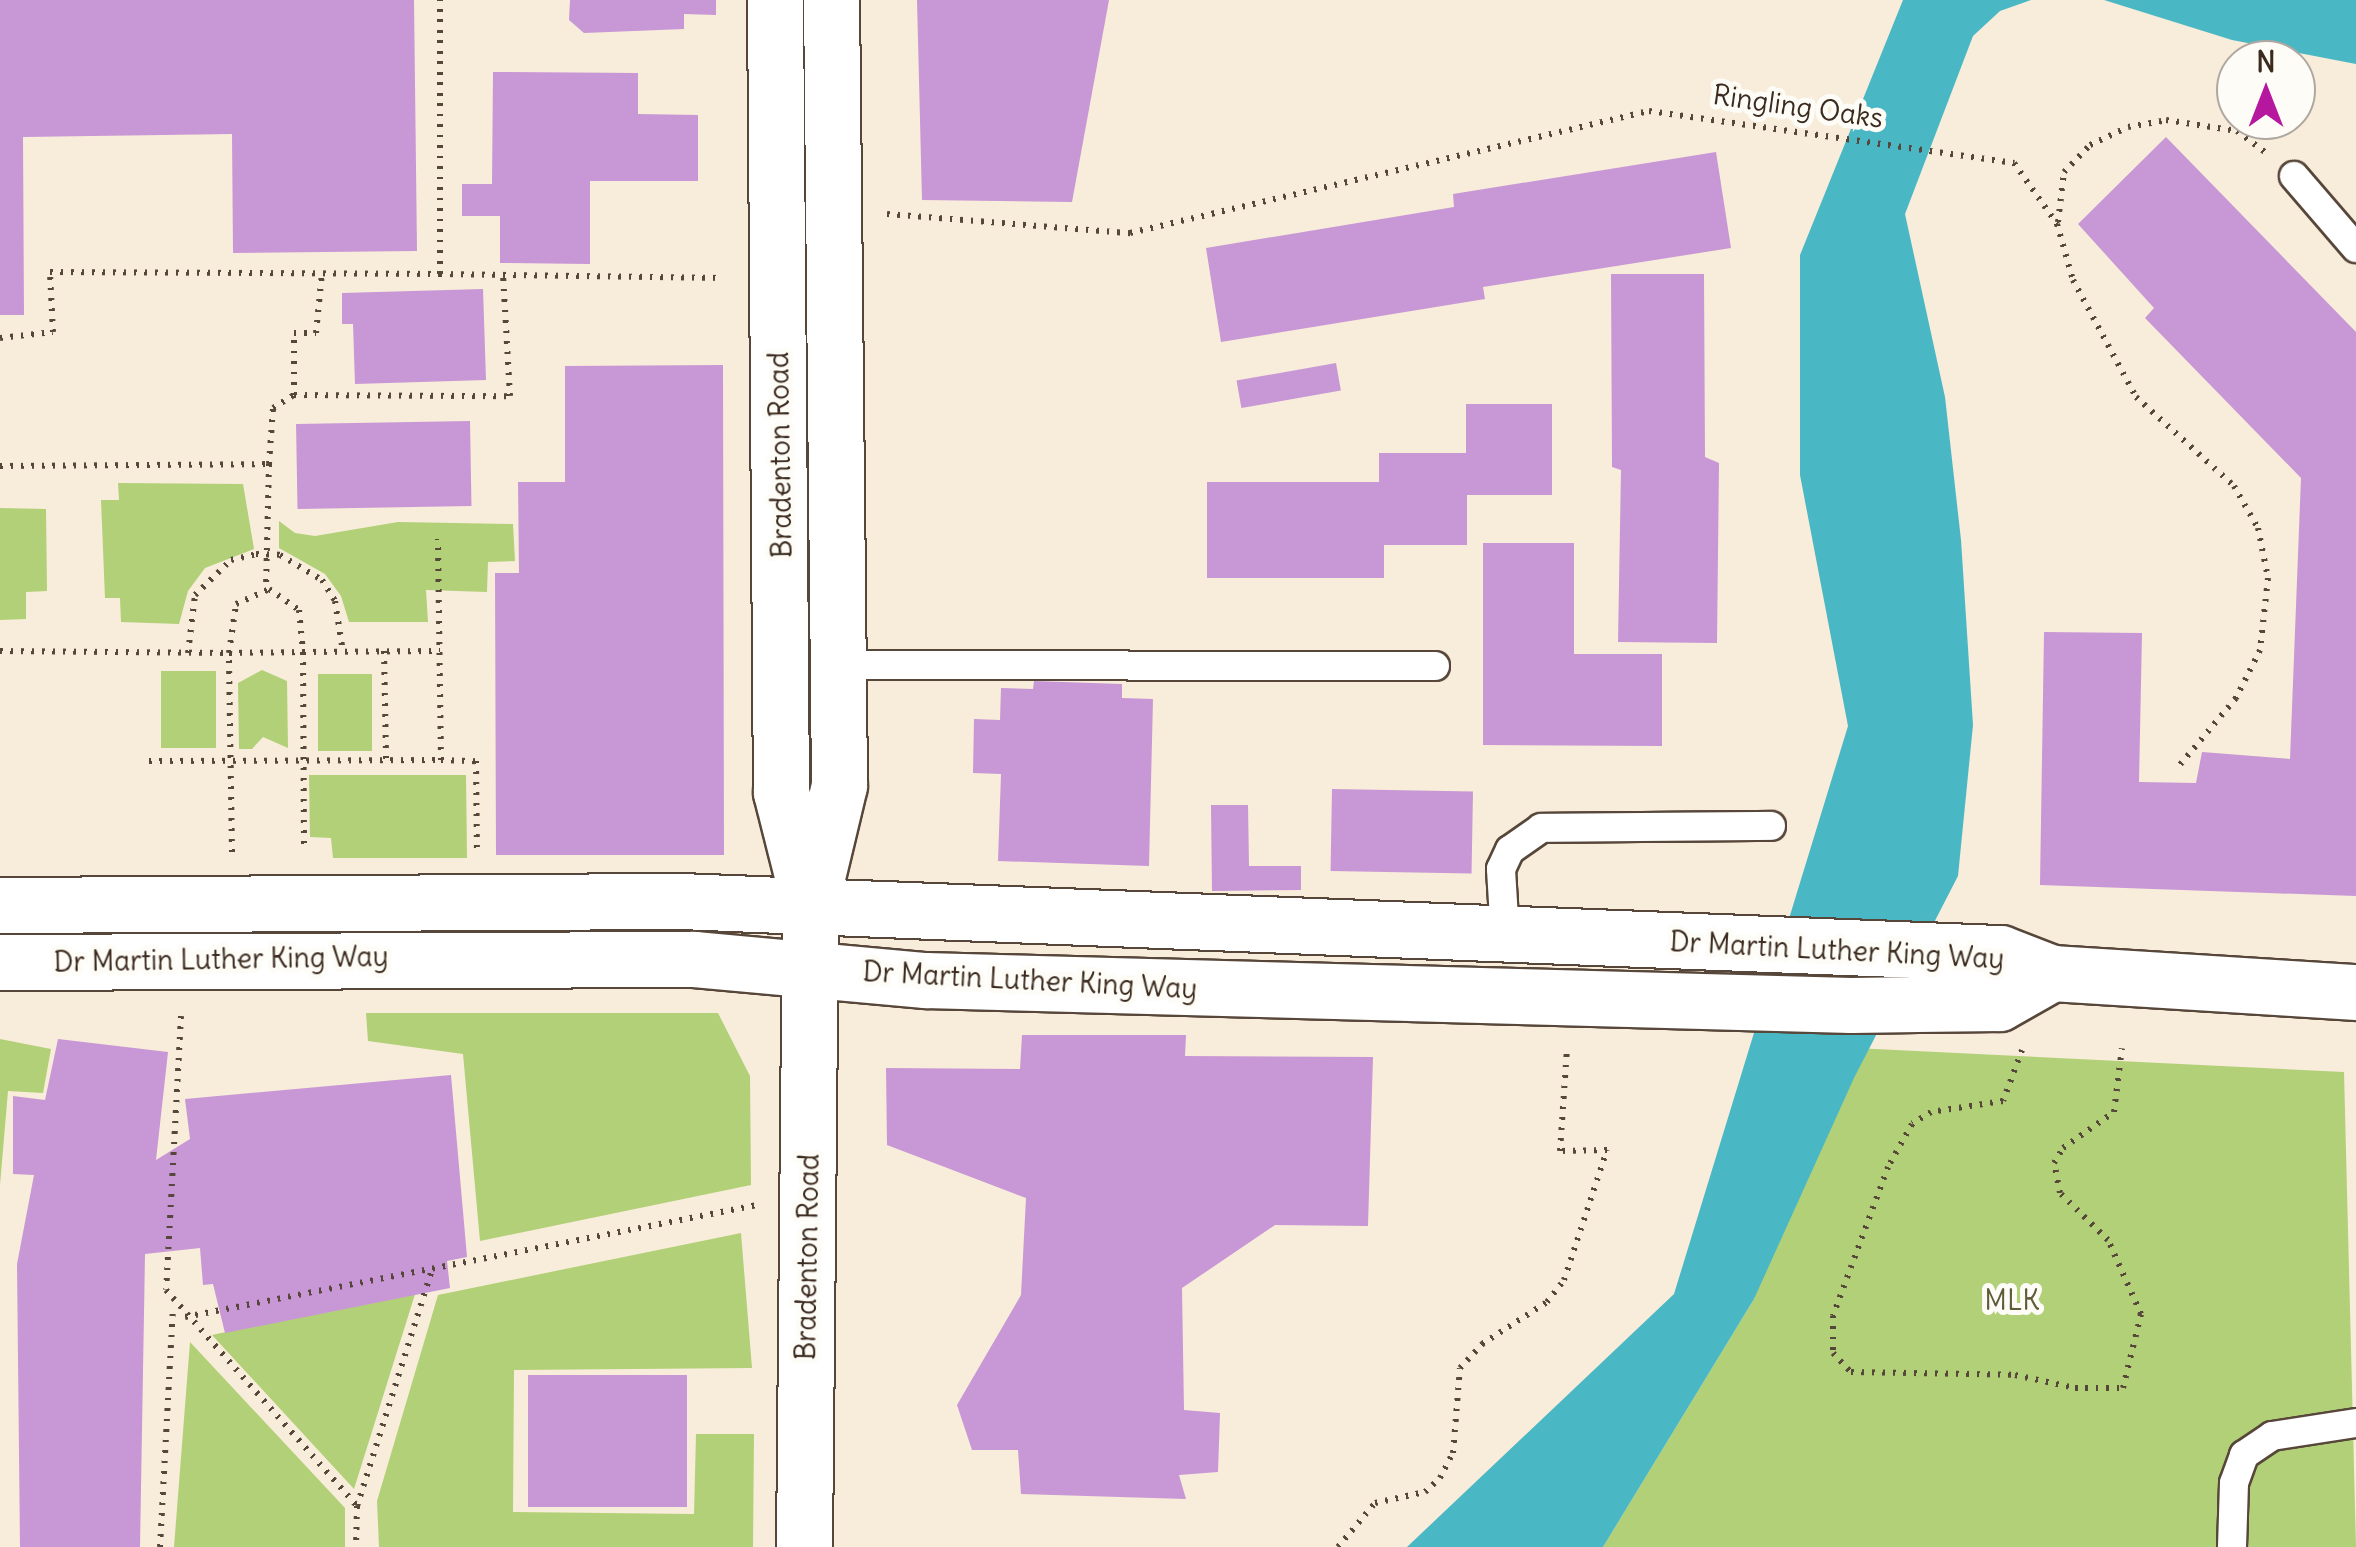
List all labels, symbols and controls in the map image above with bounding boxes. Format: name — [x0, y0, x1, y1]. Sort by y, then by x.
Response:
north arrow — [2216, 40, 2316, 140]
text: N — [2256, 44, 2276, 80]
street label: Ringling Oaks — [1711, 77, 1885, 135]
street label: Bradenton Road — [761, 352, 799, 558]
street label: Dr Martin Luther King Way — [1669, 924, 2005, 976]
street label: Dr Martin Luther King Way — [53, 939, 389, 979]
street label: Dr Martin Luther King Way — [862, 954, 1198, 1006]
street label: Bradenton Road — [788, 1154, 826, 1360]
park label: MLK — [1984, 1283, 2040, 1317]

